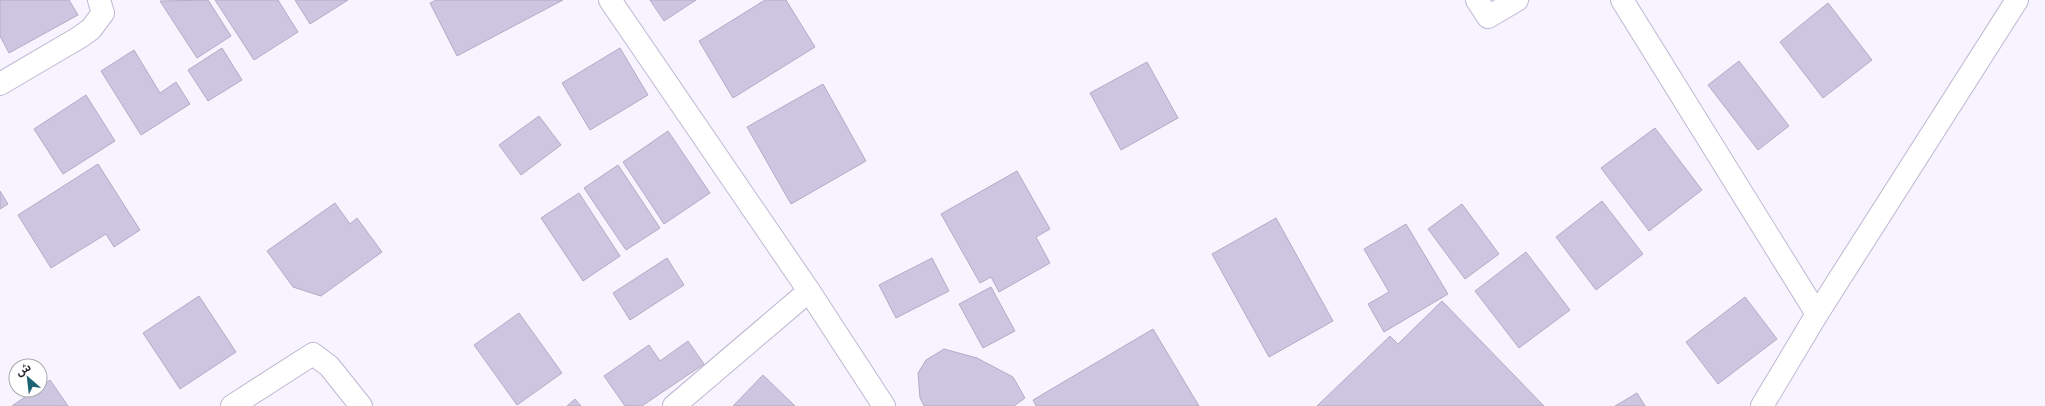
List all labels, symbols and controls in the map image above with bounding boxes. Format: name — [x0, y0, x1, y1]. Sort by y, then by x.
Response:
north arrow — [8, 358, 48, 398]
text: ش — [14, 360, 33, 379]

